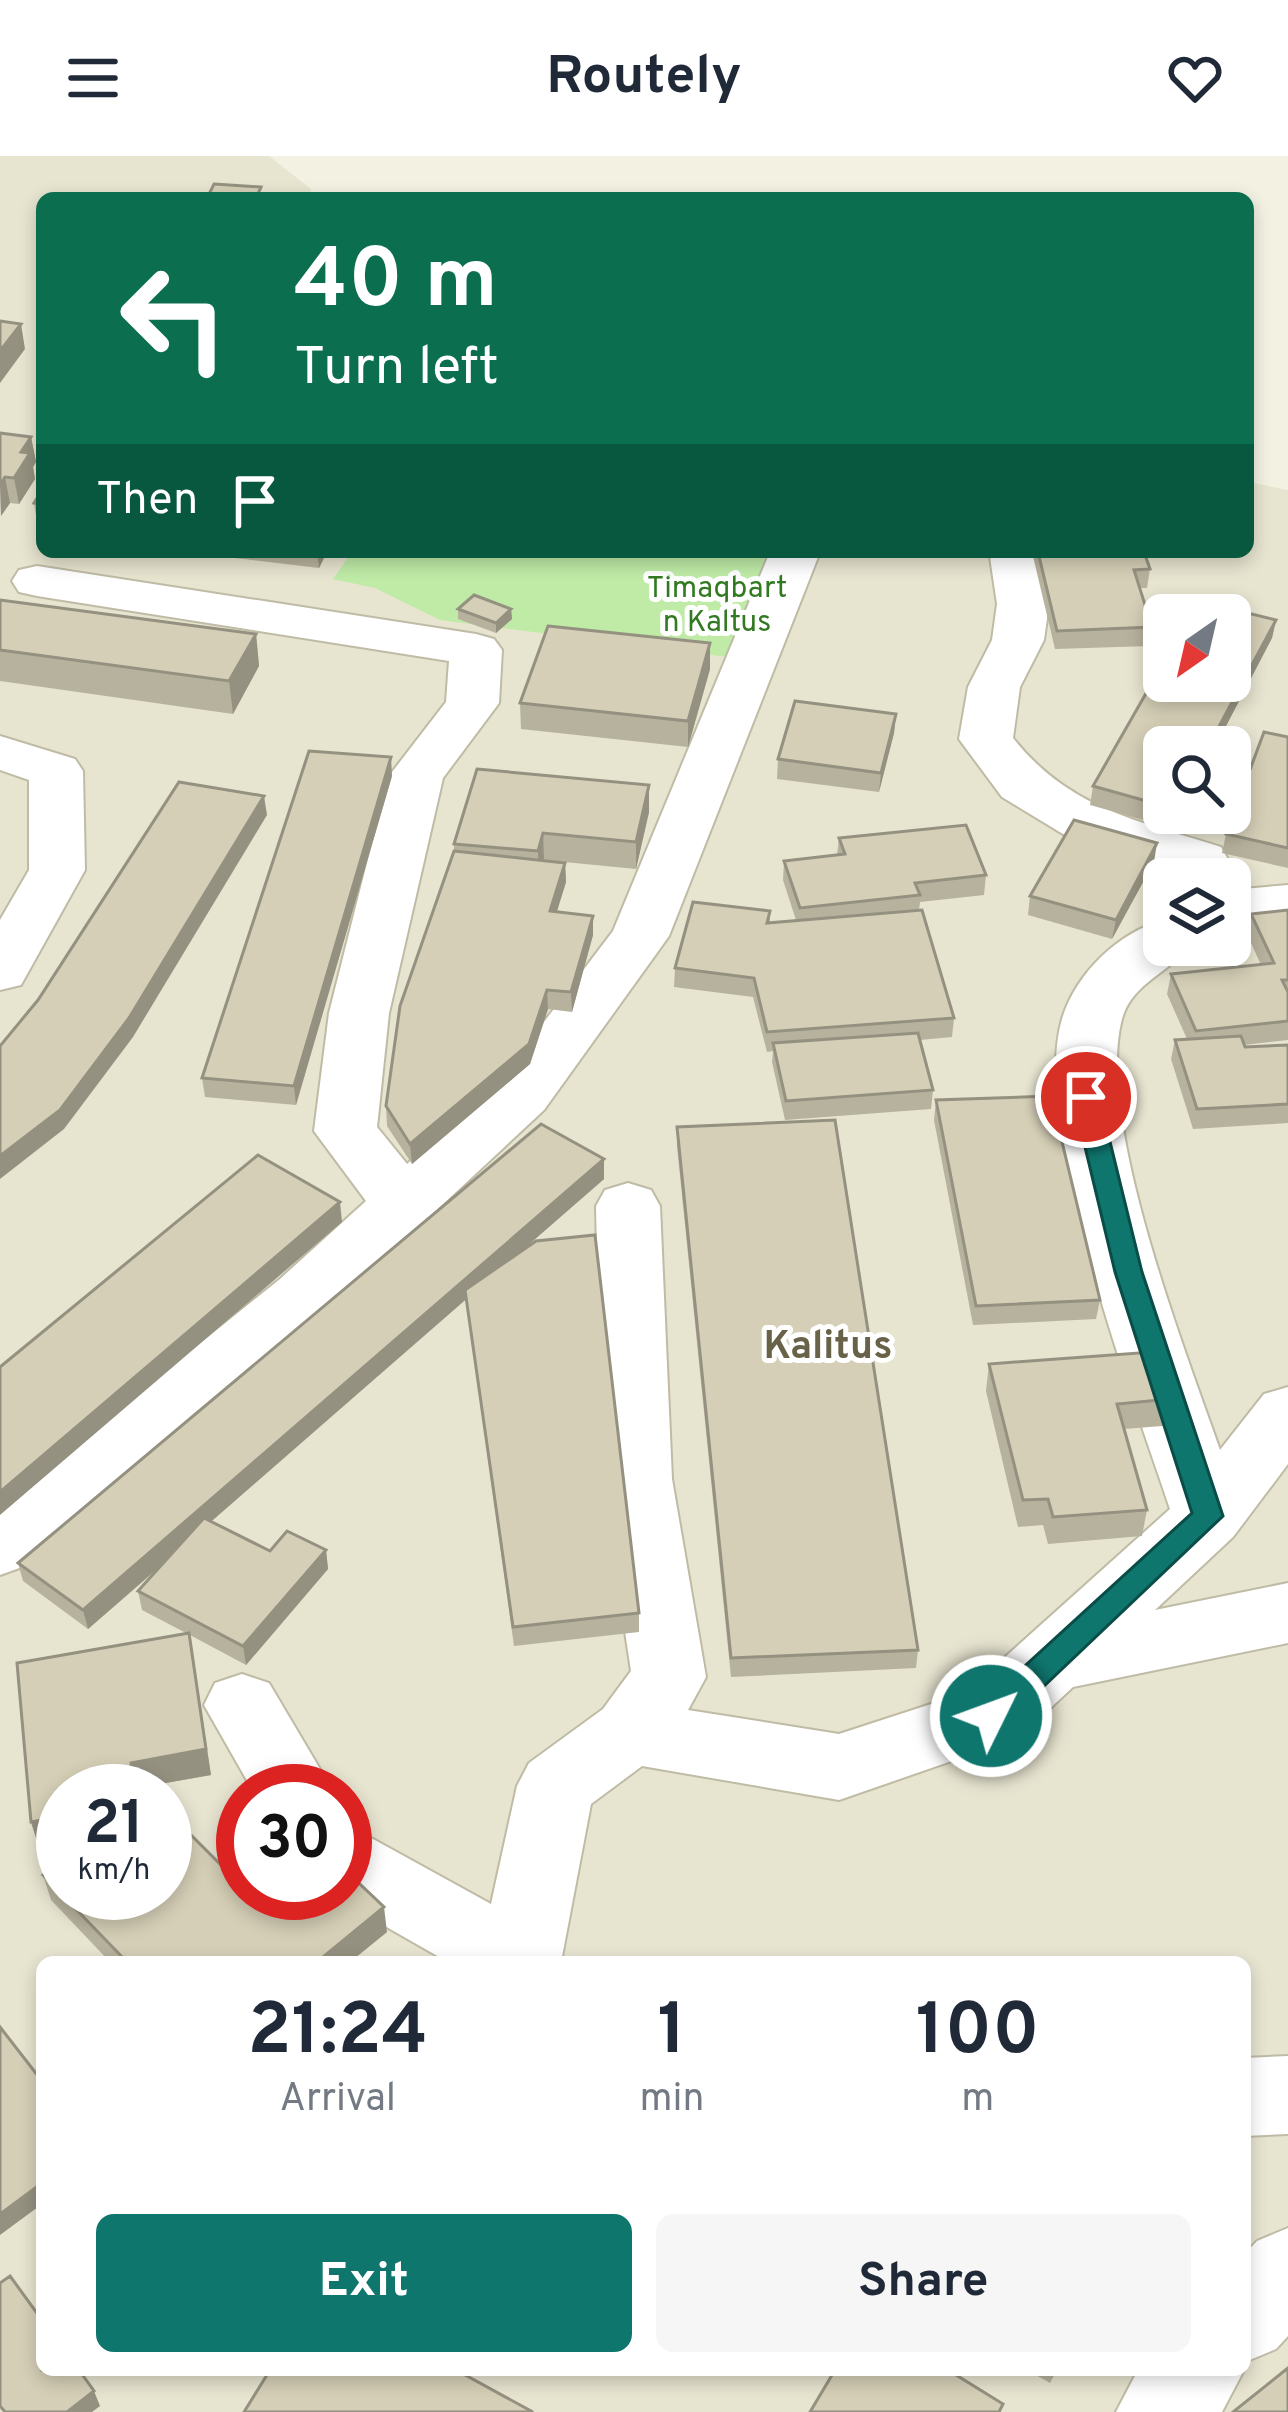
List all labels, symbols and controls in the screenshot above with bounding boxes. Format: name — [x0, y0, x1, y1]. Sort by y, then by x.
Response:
text: Routely — [546, 44, 742, 113]
icon: menu — [60, 45, 126, 111]
icon: heart — [1162, 45, 1228, 111]
text: 40 m — [294, 231, 498, 337]
icon: left — [96, 240, 252, 396]
text: Turn left — [294, 335, 499, 404]
icon: arrive — [222, 468, 288, 534]
text: Then — [96, 473, 198, 530]
park label: Timaqbart n Kaltus — [647, 571, 787, 642]
north arrow — [1143, 594, 1251, 702]
map controls — [1143, 594, 1251, 966]
button: search — [1143, 726, 1251, 834]
button: layers — [1143, 858, 1251, 966]
pin — [1035, 1046, 1137, 1148]
icon: arrive — [1053, 1064, 1119, 1130]
district label: Kalitus — [764, 1324, 892, 1373]
position arrow — [928, 1653, 1054, 1779]
speed limit sign: 30 — [216, 1764, 372, 1920]
text: 21 — [84, 1789, 144, 1865]
text: km/h — [78, 1853, 150, 1890]
text: 21:24 — [247, 1988, 428, 2080]
text: 1 — [658, 1988, 686, 2080]
text: 100 — [916, 1988, 1040, 2080]
text: Arrival — [280, 2076, 396, 2125]
text: min — [640, 2076, 704, 2125]
text: m — [961, 2076, 994, 2125]
button: Exit — [96, 2214, 632, 2352]
button: Share — [656, 2214, 1191, 2352]

